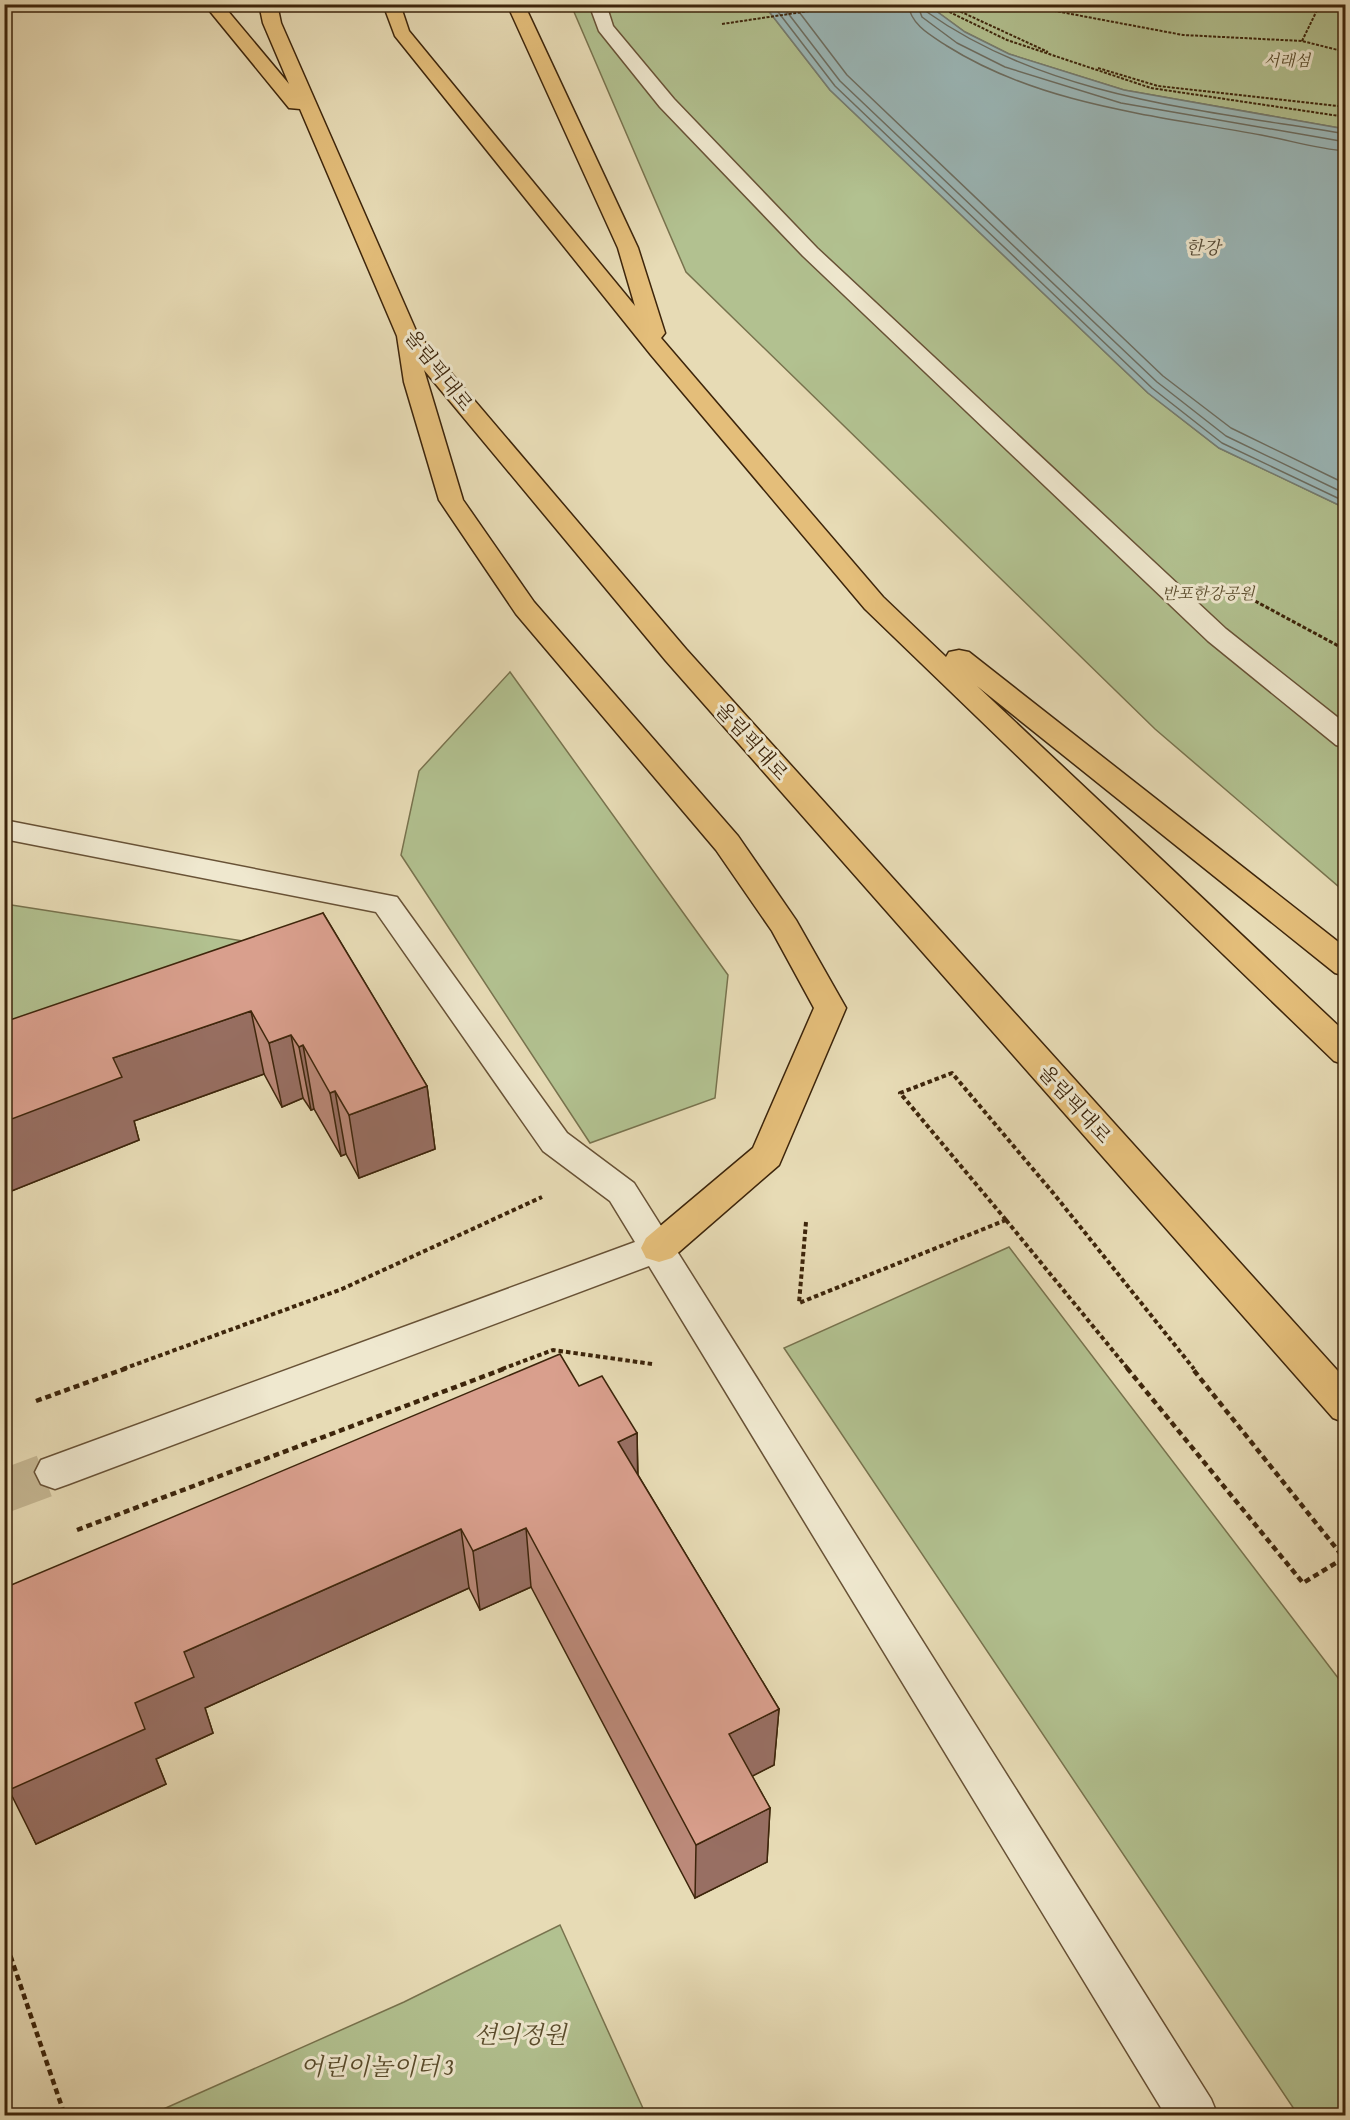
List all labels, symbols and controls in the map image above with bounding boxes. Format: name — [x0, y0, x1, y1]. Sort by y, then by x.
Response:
park label: 서래섬 — [1264, 48, 1312, 72]
water label: 한강 — [1186, 234, 1223, 261]
street label: 올림픽대로 — [398, 323, 481, 417]
park label: 반포한강공원 — [1162, 581, 1256, 605]
street label: 올림픽대로 — [709, 695, 795, 786]
street label: 올림픽대로 — [1032, 1058, 1118, 1149]
park label: 션의정원 — [474, 2017, 568, 2052]
park label: 어린이놀이터 3 — [300, 2049, 454, 2084]

